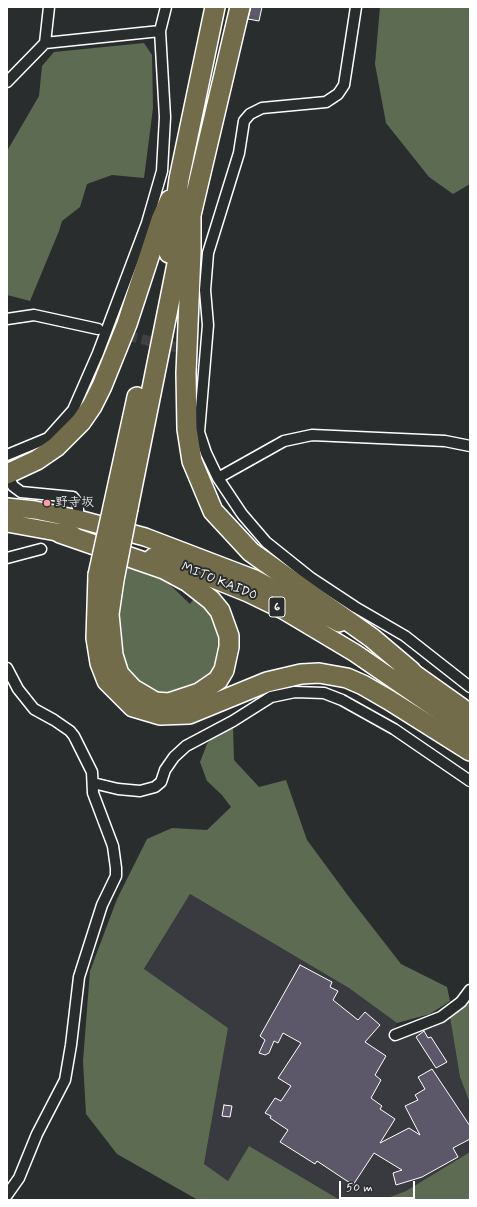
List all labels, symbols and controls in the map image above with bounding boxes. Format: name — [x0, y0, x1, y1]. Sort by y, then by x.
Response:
place label: 野寺坂 — [55, 495, 94, 511]
marker: 野寺坂 — [42, 498, 52, 508]
street label: MITO KAIDO — [179, 560, 259, 604]
road number: 6 — [269, 597, 285, 617]
scale bar — [341, 1173, 417, 1199]
text: 50 m — [346, 1180, 373, 1196]

